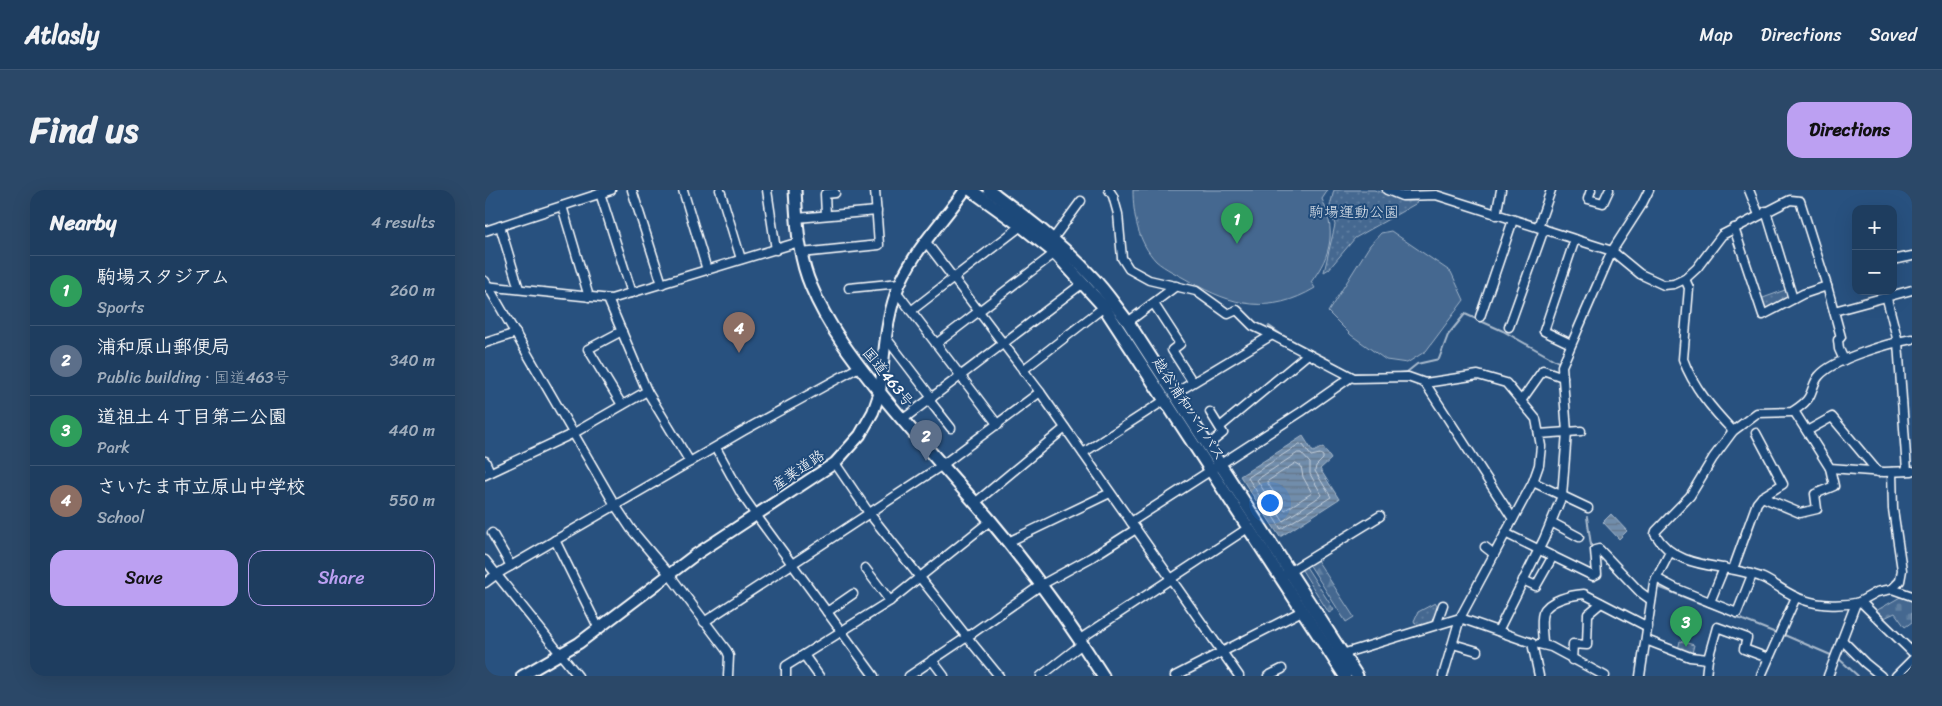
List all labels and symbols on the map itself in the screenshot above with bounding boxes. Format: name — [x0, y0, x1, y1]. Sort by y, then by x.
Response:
park label: 駒場運動公園 — [1309, 199, 1399, 225]
pin: 1 — [1221, 203, 1253, 244]
pin: 4 — [723, 312, 755, 353]
street label: 国道463号 — [856, 341, 920, 413]
street label: 越谷浦和バイパス — [1145, 352, 1233, 466]
pin: 2 — [910, 420, 942, 461]
street label: 産業道路 — [766, 442, 830, 498]
your location — [1257, 490, 1283, 516]
pin: 3 — [1670, 606, 1702, 647]

